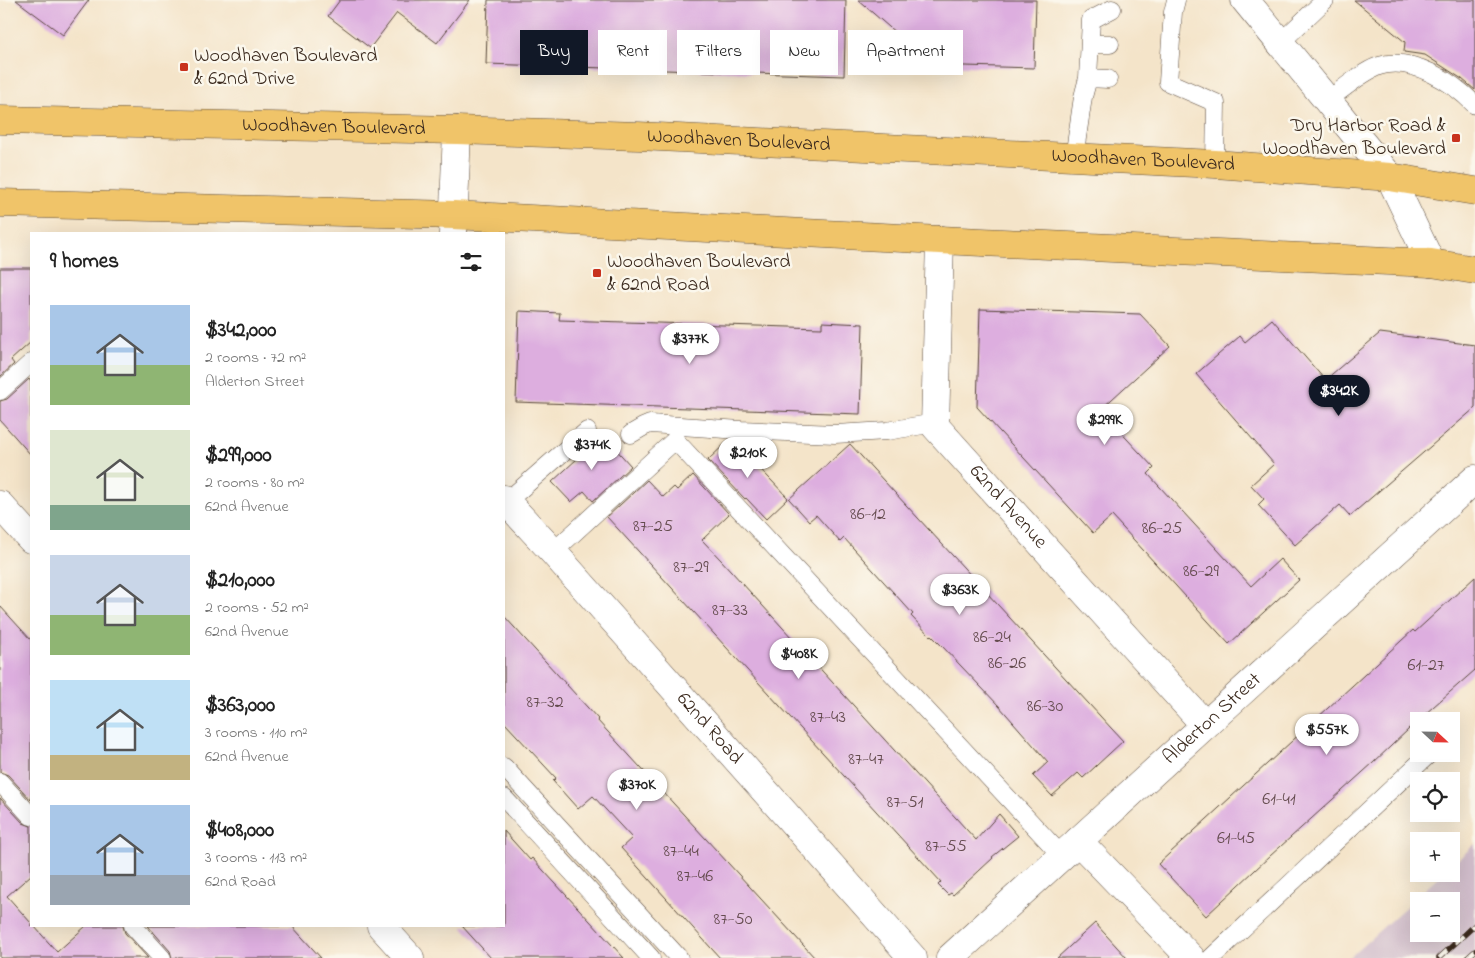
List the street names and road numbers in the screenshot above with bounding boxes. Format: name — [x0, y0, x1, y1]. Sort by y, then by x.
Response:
street label: Woodhaven Boulevard — [242, 111, 426, 144]
street label: Woodhaven Boulevard — [646, 122, 831, 160]
street label: Woodhaven Boulevard — [1051, 142, 1236, 180]
street label: 62nd Avenue — [962, 458, 1054, 555]
street label: Alderton Street — [1156, 666, 1268, 771]
street label: 62nd Road — [669, 686, 750, 771]

